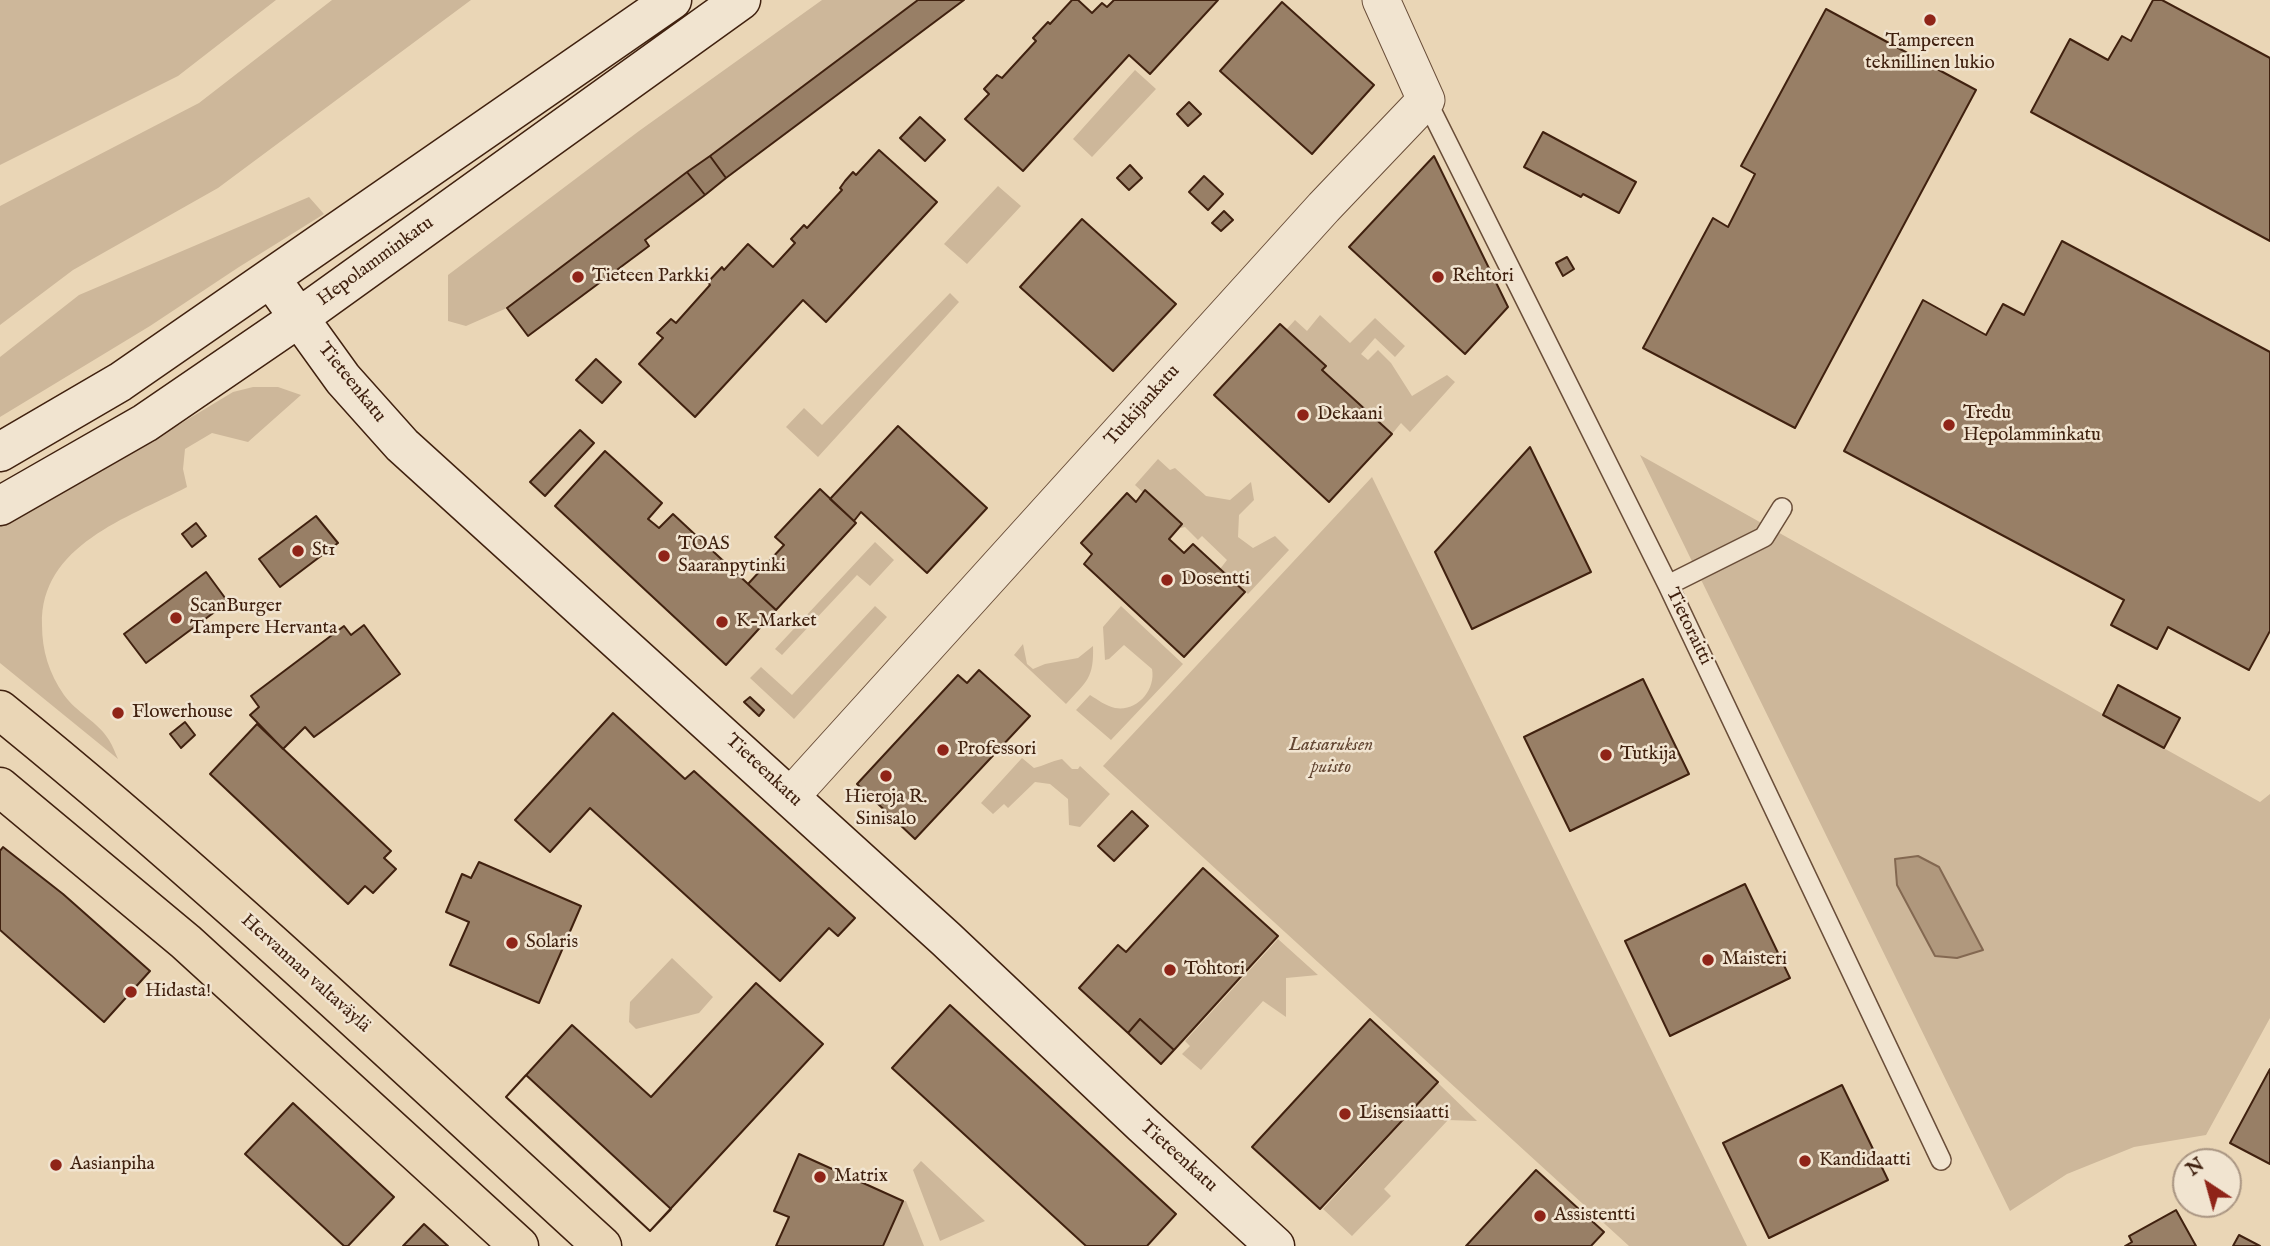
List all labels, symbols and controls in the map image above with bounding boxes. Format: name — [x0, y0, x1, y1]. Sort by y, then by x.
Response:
marker: Tampereen teknillinen lukio — [1922, 12, 1938, 28]
place label: Tampereen teknillinen lukio — [1865, 31, 1995, 75]
street label: Hepolamminkatu — [313, 212, 439, 312]
place label: Tieteen Parkki — [592, 266, 709, 288]
place label: Rehtori — [1452, 266, 1514, 288]
marker: Tieteen Parkki — [570, 269, 586, 285]
marker: Rehtori — [1430, 269, 1446, 285]
street label: Tieteenkatu — [312, 338, 390, 428]
street label: Tutkijankatu — [1101, 361, 1185, 451]
place label: Tredu Hepolamminkatu — [1963, 403, 2101, 447]
place label: Dekaani — [1317, 404, 1383, 426]
marker: Dekaani — [1295, 407, 1311, 423]
marker: Tredu Hepolamminkatu — [1941, 417, 1957, 433]
place label: TOAS Saaranpytinki — [678, 534, 786, 578]
place label: St1 — [312, 540, 335, 562]
marker: St1 — [290, 543, 306, 559]
marker: TOAS Saaranpytinki — [656, 548, 672, 564]
place label: Dosentti — [1181, 569, 1250, 591]
marker: Dosentti — [1159, 572, 1175, 588]
street label: Tietoraitti — [1660, 585, 1716, 669]
place label: ScanBurger Tampere Hervanta — [190, 596, 337, 640]
marker: ScanBurger Tampere Hervanta — [168, 610, 184, 626]
place label: K-Market — [736, 611, 817, 633]
marker: K-Market — [714, 614, 730, 630]
place label: Flowerhouse — [132, 702, 233, 724]
marker: Flowerhouse — [110, 705, 126, 721]
street label: Tieteenkatu — [720, 730, 806, 812]
park label: Latsaruksen puisto — [1289, 735, 1373, 779]
place label: Professori — [957, 739, 1036, 761]
marker: Professori — [935, 742, 951, 758]
place label: Tutkija — [1620, 744, 1676, 766]
marker: Tutkija — [1598, 747, 1614, 763]
marker: Hieroja R. Sinisalo — [878, 768, 894, 784]
place label: Hieroja R. Sinisalo — [845, 787, 927, 831]
street label: Hervannan valtaväylä — [236, 910, 374, 1038]
place label: Solaris — [526, 932, 578, 954]
marker: Solaris — [504, 935, 520, 951]
place label: Maisteri — [1722, 949, 1787, 971]
marker: Maisteri — [1700, 952, 1716, 968]
place label: Tohtori — [1184, 959, 1245, 981]
marker: Tohtori — [1162, 962, 1178, 978]
place label: Hidasta! — [145, 981, 211, 1003]
marker: Hidasta! — [123, 984, 139, 1000]
place label: Lisensiaatti — [1359, 1103, 1449, 1125]
marker: Lisensiaatti — [1337, 1106, 1353, 1122]
street label: Tieteenkatu — [1135, 1116, 1221, 1198]
north arrow — [2172, 1148, 2242, 1218]
place label: Kandidaatti — [1819, 1150, 1911, 1172]
marker: Kandidaatti — [1797, 1153, 1813, 1169]
text: N — [2182, 1153, 2210, 1182]
place label: Aasianpiha — [70, 1154, 155, 1176]
marker: Aasianpiha — [48, 1157, 64, 1173]
place label: Matrix — [834, 1166, 888, 1188]
marker: Matrix — [812, 1169, 828, 1185]
place label: Assistentti — [1554, 1205, 1635, 1227]
marker: Assistentti — [1532, 1208, 1548, 1224]

